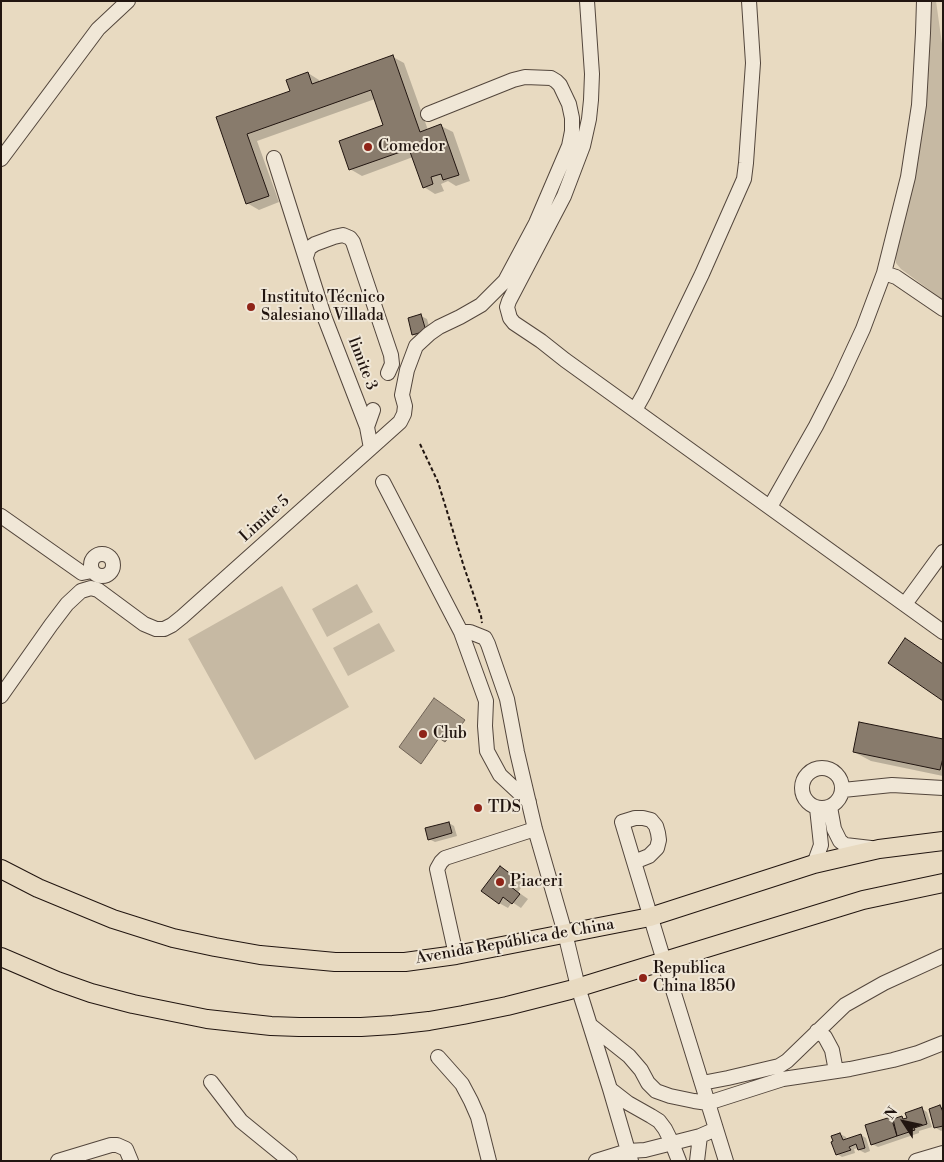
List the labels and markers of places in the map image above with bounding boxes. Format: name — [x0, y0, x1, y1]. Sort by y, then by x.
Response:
place label: Comedor — [378, 137, 445, 157]
marker: Comedor — [362, 141, 374, 153]
place label: Instituto Técnico Salesiano Villada — [261, 288, 385, 326]
marker: Instituto Técnico Salesiano Villada — [245, 301, 257, 313]
place label: Club — [433, 724, 467, 744]
marker: Club — [417, 728, 429, 740]
place label: TDS — [488, 798, 521, 818]
marker: TDS — [472, 802, 484, 814]
place label: Piaceri — [510, 872, 563, 892]
marker: Piaceri — [494, 876, 506, 888]
place label: Republica China 1850 — [653, 959, 736, 997]
marker: Republica China 1850 — [637, 972, 649, 984]

